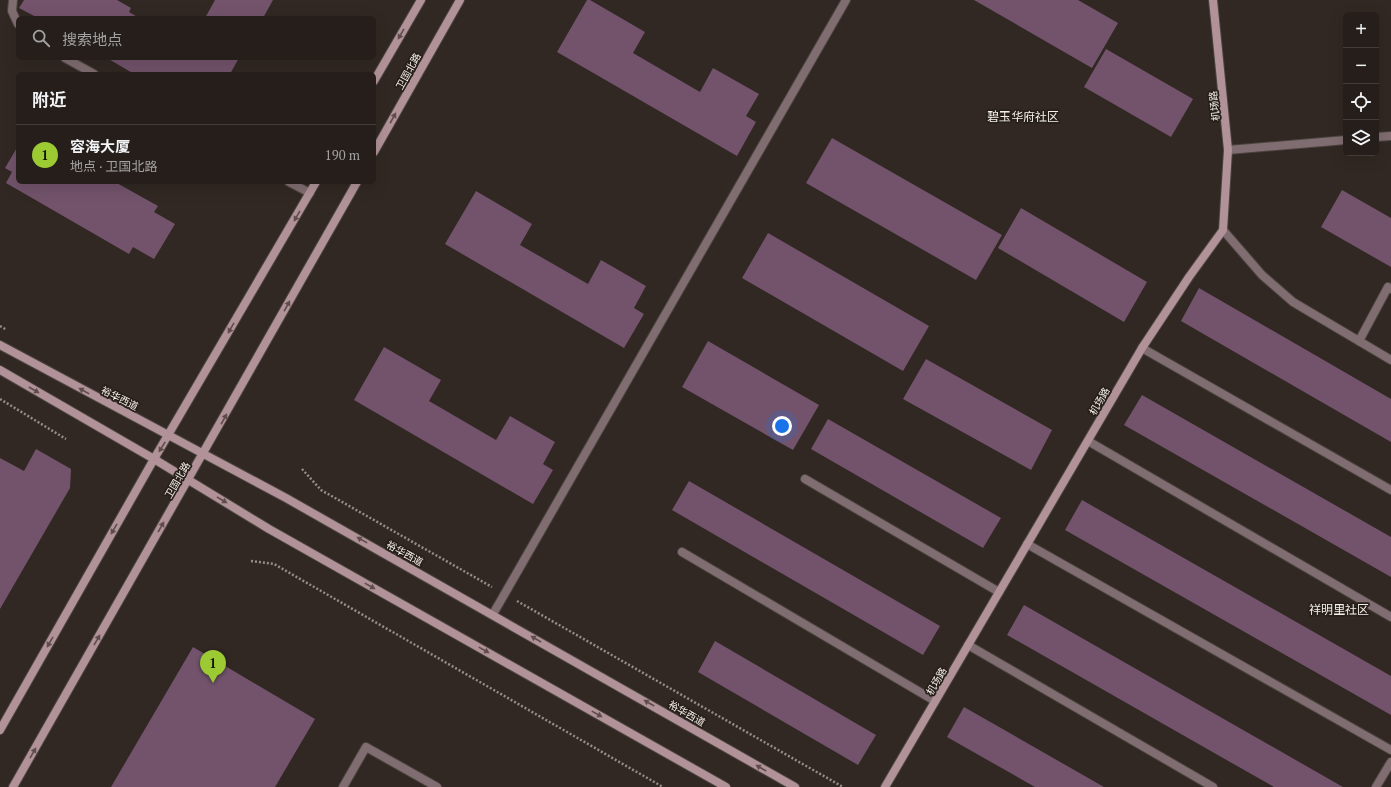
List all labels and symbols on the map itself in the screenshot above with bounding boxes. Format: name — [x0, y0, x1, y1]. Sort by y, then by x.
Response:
one-way arrow — [398, 28, 405, 40]
street label: 卫国北路 — [393, 51, 424, 92]
street label: 机场路 — [1206, 90, 1223, 122]
district label: 碧玉华府社区 — [987, 109, 1059, 124]
one-way arrow — [390, 112, 397, 124]
one-way arrow — [293, 210, 300, 222]
one-way arrow — [284, 300, 291, 312]
one-way arrow — [228, 322, 235, 334]
street label: 裕华西道 — [99, 384, 141, 413]
street label: 机场路 — [1086, 385, 1113, 417]
one-way arrow — [28, 386, 40, 393]
one-way arrow — [79, 388, 90, 395]
one-way arrow — [220, 413, 227, 425]
your location — [772, 416, 792, 436]
one-way arrow — [158, 441, 165, 453]
street label: 卫国北路 — [162, 460, 193, 501]
one-way arrow — [216, 497, 228, 504]
one-way arrow — [158, 521, 165, 533]
one-way arrow — [111, 524, 117, 535]
one-way arrow — [356, 537, 367, 544]
street label: 裕华西道 — [384, 538, 425, 569]
one-way arrow — [365, 583, 376, 590]
district label: 祥明里社区 — [1309, 602, 1369, 617]
one-way arrow — [93, 634, 100, 646]
one-way arrow — [530, 635, 542, 642]
one-way arrow — [46, 637, 53, 648]
one-way arrow — [478, 647, 490, 654]
pin: 1 — [200, 650, 226, 683]
street label: 机场路 — [923, 665, 950, 697]
street label: 裕华西道 — [666, 698, 707, 729]
one-way arrow — [643, 700, 654, 707]
one-way arrow — [591, 711, 603, 718]
one-way arrow — [29, 747, 36, 759]
one-way arrow — [755, 764, 767, 771]

